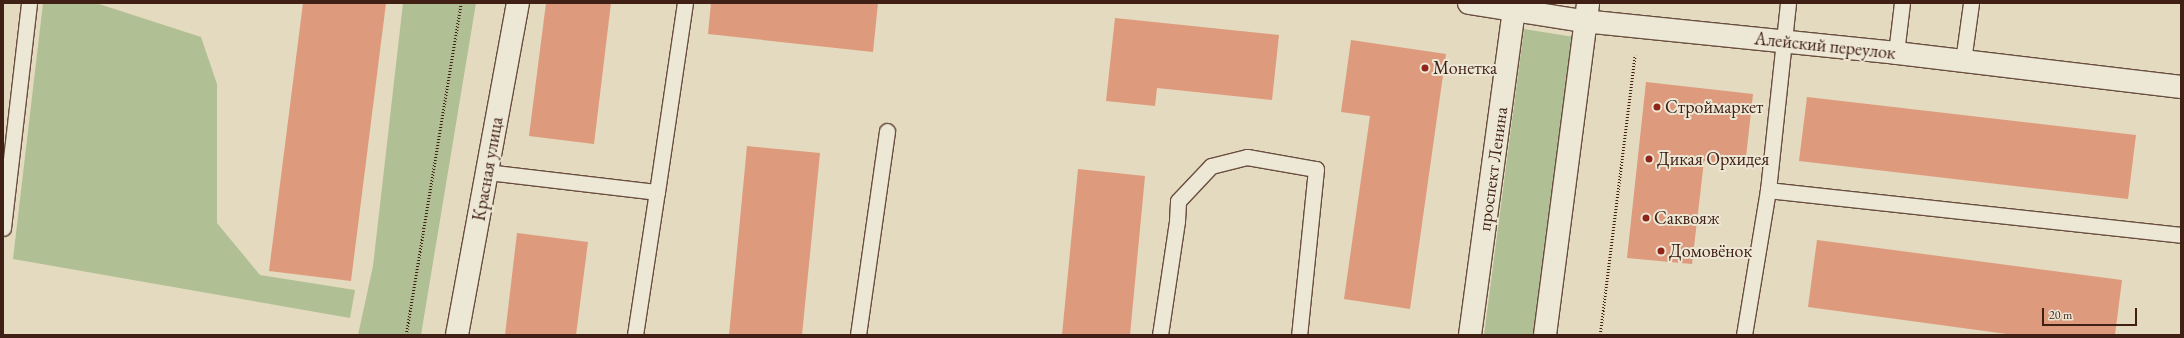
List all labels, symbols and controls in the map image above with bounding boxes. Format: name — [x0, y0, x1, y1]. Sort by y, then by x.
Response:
street label: Алейский переулок — [1753, 28, 1897, 64]
place label: Монетка — [1433, 57, 1497, 79]
marker: Монетка — [1420, 63, 1430, 73]
place label: Строймаркет — [1665, 96, 1763, 118]
marker: Строймаркет — [1652, 102, 1662, 112]
street label: проспект Ленина — [1474, 105, 1512, 233]
street label: Красная улица — [468, 115, 508, 223]
place label: Дикая Орхидея — [1657, 148, 1769, 170]
marker: Дикая Орхидея — [1644, 154, 1654, 164]
place label: Саквояж — [1654, 207, 1720, 229]
marker: Саквояж — [1641, 213, 1651, 223]
place label: Домовёнок — [1669, 240, 1752, 262]
marker: Домовёнок — [1656, 246, 1666, 256]
scale bar — [2044, 300, 2139, 326]
text: 20 m — [2049, 307, 2072, 323]

